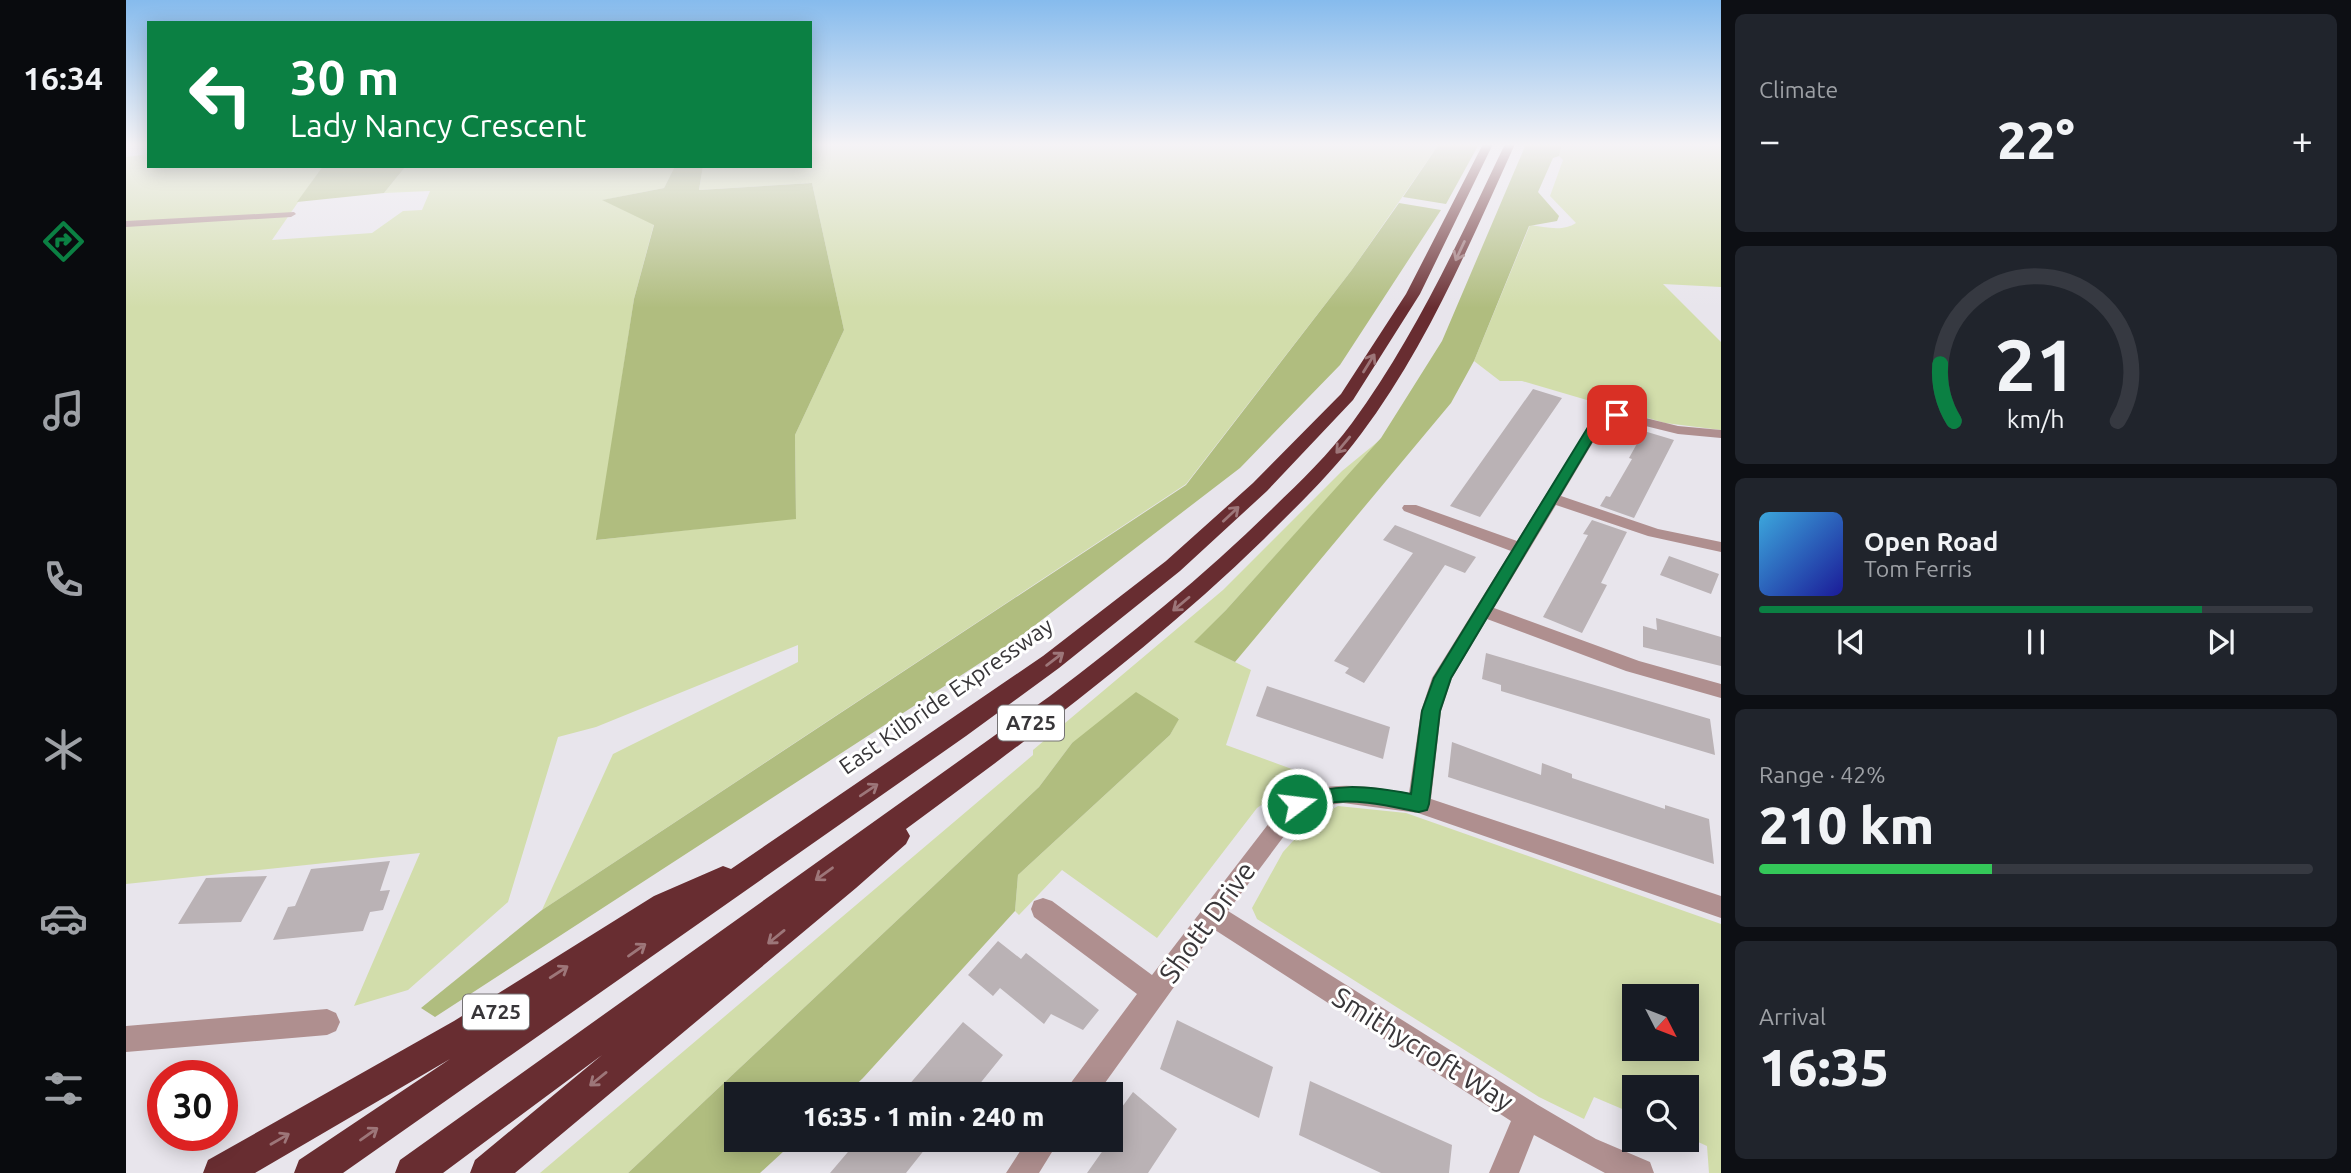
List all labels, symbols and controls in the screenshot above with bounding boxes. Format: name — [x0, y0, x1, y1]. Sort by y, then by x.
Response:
icon: left — [175, 49, 266, 140]
text: 30 m — [290, 49, 399, 104]
text: 16:34 — [23, 60, 103, 96]
text: Climate — [1759, 77, 1838, 102]
text: Lady Nancy Crescent — [290, 107, 586, 143]
text: 22° — [1997, 111, 2075, 169]
text: − — [1759, 119, 1780, 161]
text: + — [2292, 119, 2313, 161]
icon: directions — [39, 217, 88, 266]
one-way arrow — [1453, 239, 1466, 261]
text: 21 — [1995, 323, 2077, 405]
one-way arrow — [1363, 353, 1377, 373]
pin — [1587, 385, 1647, 445]
icon: music — [39, 386, 88, 435]
icon: arrive — [1598, 396, 1636, 434]
text: km/h — [2007, 404, 2065, 432]
one-way arrow — [1335, 435, 1351, 453]
one-way arrow — [1222, 506, 1239, 523]
text: Open Road — [1864, 527, 1998, 556]
icon: phone — [39, 555, 88, 604]
text: Tom Ferris — [1864, 556, 1972, 581]
one-way arrow — [1172, 596, 1190, 611]
street label: East Kilbride Expressway — [834, 612, 1057, 779]
icon: previous — [1832, 623, 1870, 661]
icon: pause — [2017, 623, 2055, 661]
icon: next — [2202, 623, 2240, 661]
one-way arrow — [1046, 651, 1064, 666]
road number: A725 — [998, 706, 1064, 740]
icon: climate — [39, 725, 88, 774]
text: Range · 42% — [1759, 762, 1886, 787]
position arrow — [1260, 767, 1334, 841]
one-way arrow — [859, 783, 879, 797]
text: 210 km — [1759, 796, 1934, 854]
street label: Shott Drive — [1152, 855, 1261, 988]
one-way arrow — [815, 867, 834, 882]
icon: car — [39, 894, 88, 943]
one-way arrow — [767, 930, 785, 945]
one-way arrow — [627, 943, 646, 957]
one-way arrow — [549, 964, 568, 979]
street label: Smithycroft Way — [1327, 981, 1519, 1117]
north arrow — [1622, 984, 1699, 1060]
map controls — [1622, 984, 1699, 1152]
road number: A725 — [463, 995, 529, 1030]
text: Arrival — [1759, 1004, 1826, 1029]
text: 16:35 — [1759, 1038, 1889, 1096]
speed limit sign: 30 — [147, 1060, 238, 1151]
icon: filters — [39, 1064, 88, 1113]
one-way arrow — [590, 1072, 608, 1087]
button: search — [1622, 1075, 1699, 1152]
text: 16:35 · 1 min · 240 m — [803, 1102, 1044, 1131]
one-way arrow — [358, 1127, 378, 1141]
one-way arrow — [269, 1132, 290, 1145]

